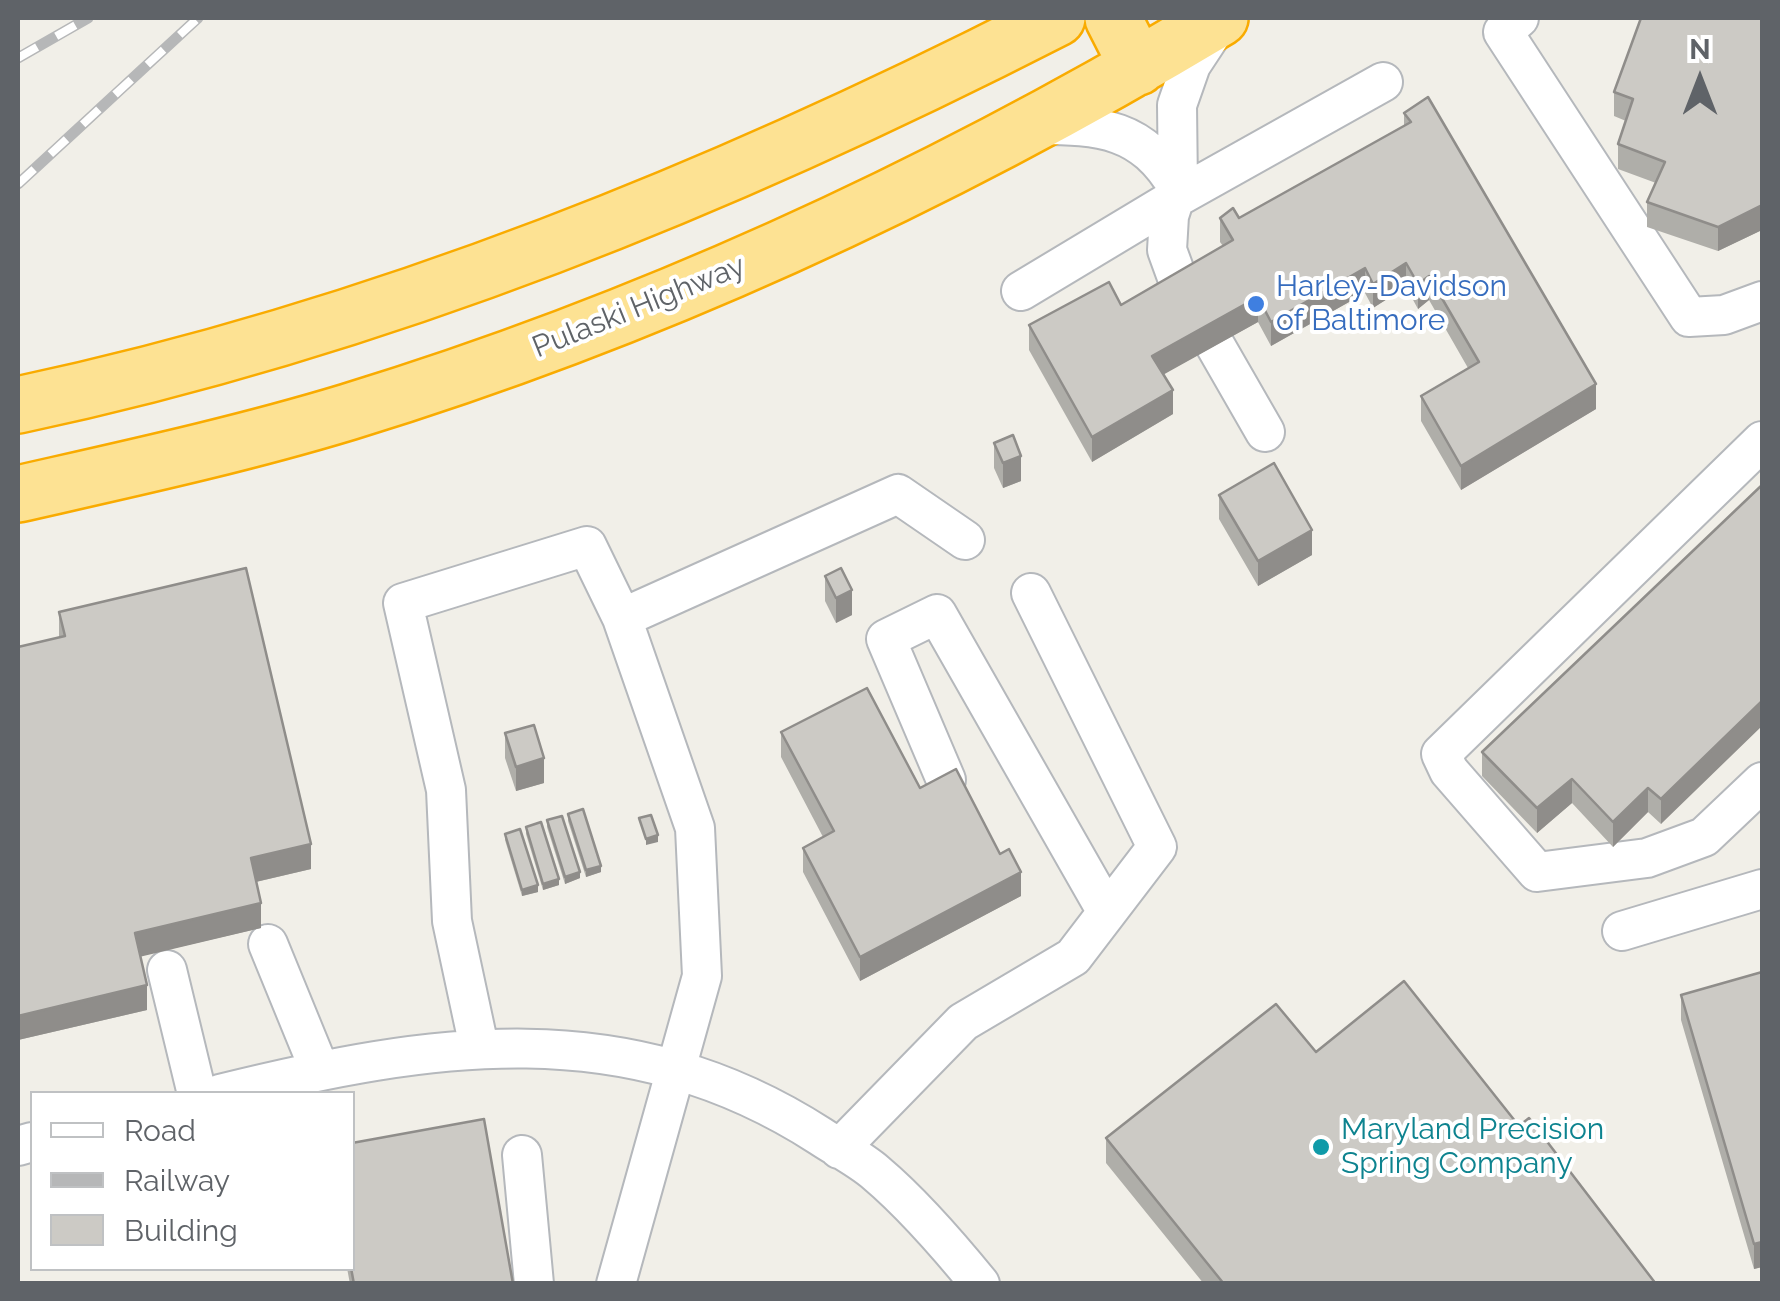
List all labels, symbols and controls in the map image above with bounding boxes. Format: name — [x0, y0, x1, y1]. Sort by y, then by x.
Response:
north arrow — [1650, 30, 1750, 130]
text: N — [1689, 33, 1711, 66]
street label: Pulaski Highway — [527, 248, 751, 366]
place label: Harley-Davidson of Baltimore — [1276, 269, 1507, 340]
marker: Harley-Davidson of Baltimore — [1245, 293, 1267, 315]
legend — [30, 1091, 355, 1271]
place label: Maryland Precision Spring Company — [1341, 1112, 1604, 1182]
text: Road — [124, 1113, 196, 1148]
marker: Maryland Precision Spring Company — [1310, 1136, 1332, 1158]
text: Railway — [124, 1163, 230, 1198]
text: Building — [124, 1213, 238, 1248]

